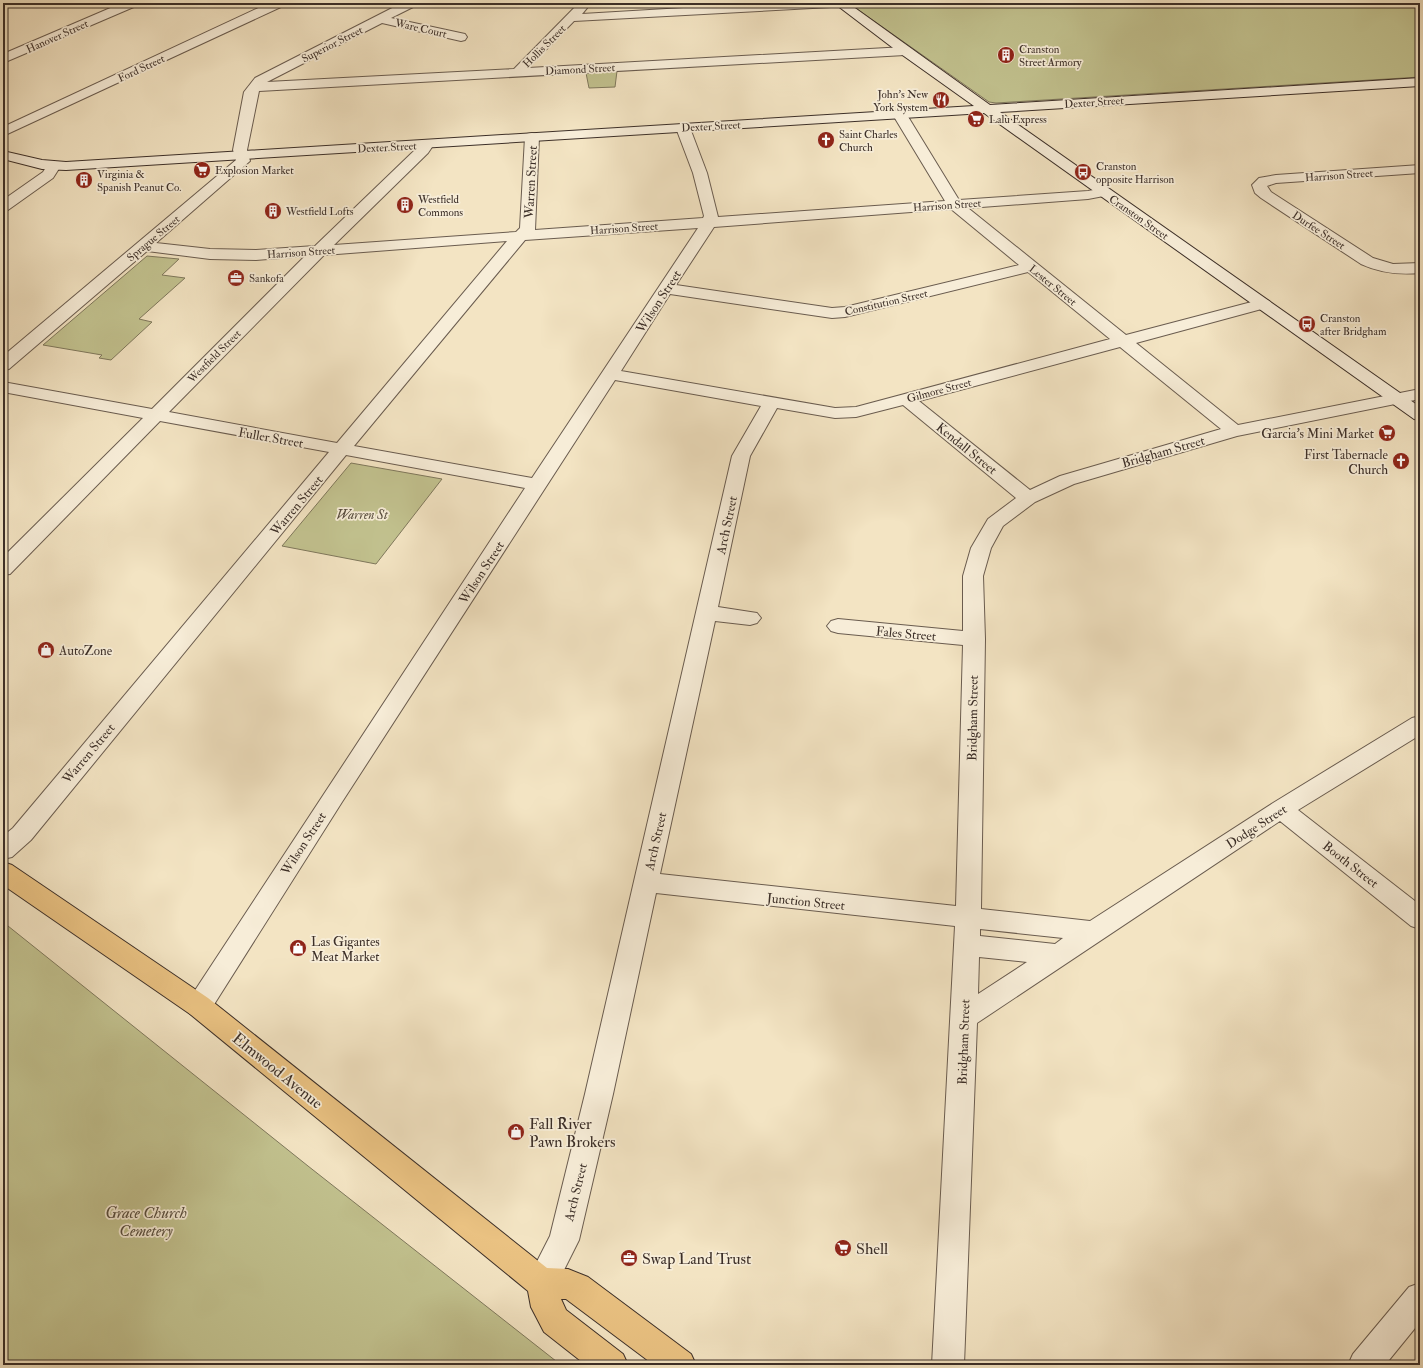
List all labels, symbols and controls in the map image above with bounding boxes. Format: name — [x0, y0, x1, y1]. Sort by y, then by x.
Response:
street label: Ware Court — [393, 16, 448, 41]
street label: Hanover Street — [24, 17, 91, 56]
street label: Hollis Street — [520, 22, 569, 70]
street label: Superior Street — [299, 23, 366, 66]
place label: Cranston Street Armory — [1019, 43, 1082, 70]
building icon: Cranston Street Armory — [996, 45, 1016, 65]
street label: Ford Street — [116, 52, 167, 85]
street label: Diamond Street — [545, 61, 616, 78]
place label: John's New York System — [873, 88, 928, 115]
restaurant icon: John's New York System — [931, 90, 951, 110]
street label: Dexter Street — [1064, 94, 1125, 111]
supermarket icon: Lalu Express — [966, 109, 986, 129]
place label: Lalu Express — [989, 113, 1047, 127]
street label: Dexter Street — [681, 118, 742, 135]
place label: Saint Charles Church — [839, 128, 898, 154]
church icon: Saint Charles Church — [816, 130, 836, 150]
street label: Dexter Street — [357, 139, 418, 156]
street label: Warren Street — [521, 145, 541, 220]
supermarket icon: Explosion Market — [192, 160, 212, 180]
place label: Cranston opposite Harrison — [1096, 160, 1175, 187]
bus stop icon: Cranston opposite Harrison — [1073, 162, 1093, 182]
place label: Explosion Market — [215, 164, 294, 178]
street label: Harrison Street — [1305, 167, 1374, 184]
place label: Virginia & Spanish Peanut Co. — [97, 168, 182, 195]
building icon: Virginia & Spanish Peanut Co. — [74, 170, 94, 190]
street label: Cranston Street — [1107, 192, 1171, 243]
place label: Westfield Commons — [417, 193, 463, 219]
building icon: Westfield Commons — [395, 195, 415, 215]
street label: Harrison Street — [913, 197, 982, 214]
building icon: Westfield Lofts — [263, 201, 283, 221]
place label: Westfield Lofts — [285, 205, 354, 218]
street label: Durfee Street — [1290, 209, 1348, 253]
street label: Sprague Street — [124, 212, 183, 265]
street label: Harrison Street — [590, 220, 659, 237]
street label: Harrison Street — [267, 244, 336, 261]
street label: Lester Street — [1026, 262, 1079, 309]
street label: Wilson Street — [632, 267, 685, 337]
office icon: Sankofa — [226, 268, 246, 288]
place label: Sankofa — [249, 272, 284, 285]
street label: Constitution Street — [843, 287, 929, 318]
place label: Cranston after Bridgham — [1320, 312, 1387, 338]
bus stop icon: Cranston after Bridgham — [1297, 314, 1317, 334]
street label: Westfield Street — [184, 327, 244, 386]
street label: Gilmore Street — [905, 376, 973, 405]
street label: Kendall Street — [933, 419, 1000, 478]
supermarket icon: Garcia's Mini Market — [1377, 423, 1397, 443]
street label: Fuller Street — [237, 424, 304, 452]
place label: Garcia's Mini Market — [1261, 426, 1374, 442]
street label: Bridgham Street — [1120, 432, 1207, 471]
place label: First Tabernacle Church — [1304, 447, 1389, 478]
church icon: First Tabernacle Church — [1391, 451, 1411, 471]
street label: Warren Street — [266, 472, 326, 540]
street label: Arch Street — [713, 495, 741, 557]
park label: Warren St — [336, 507, 389, 523]
street label: Wilson Street — [455, 538, 508, 608]
street label: Fales Street — [875, 623, 937, 645]
shop icon: AutoZone — [36, 640, 56, 660]
place label: AutoZone — [58, 643, 113, 659]
street label: Bridgham Street — [964, 675, 982, 761]
street label: Warren Street — [58, 720, 118, 788]
street label: Dodge Street — [1223, 801, 1290, 852]
street label: Wilson Street — [277, 809, 330, 879]
street label: Arch Street — [641, 811, 670, 873]
street label: Booth Street — [1319, 838, 1381, 891]
street label: Junction Street — [765, 890, 846, 914]
place label: Las Gigantes Meat Market — [311, 934, 380, 965]
shop icon: Las Gigantes Meat Market — [288, 938, 308, 958]
street label: Bridgham Street — [955, 999, 973, 1085]
street label: Elmwood Avenue — [228, 1028, 327, 1114]
place label: Fall River Pawn Brokers — [529, 1114, 615, 1152]
shop icon: Fall River Pawn Brokers — [506, 1122, 526, 1142]
street label: Arch Street — [561, 1162, 591, 1224]
park label: Grace Church Cemetery — [105, 1203, 187, 1241]
supermarket icon: Shell — [833, 1238, 853, 1258]
place label: Shell — [856, 1239, 888, 1259]
office icon: Swap Land Trust — [619, 1248, 639, 1268]
place label: Swap Land Trust — [642, 1249, 751, 1270]

